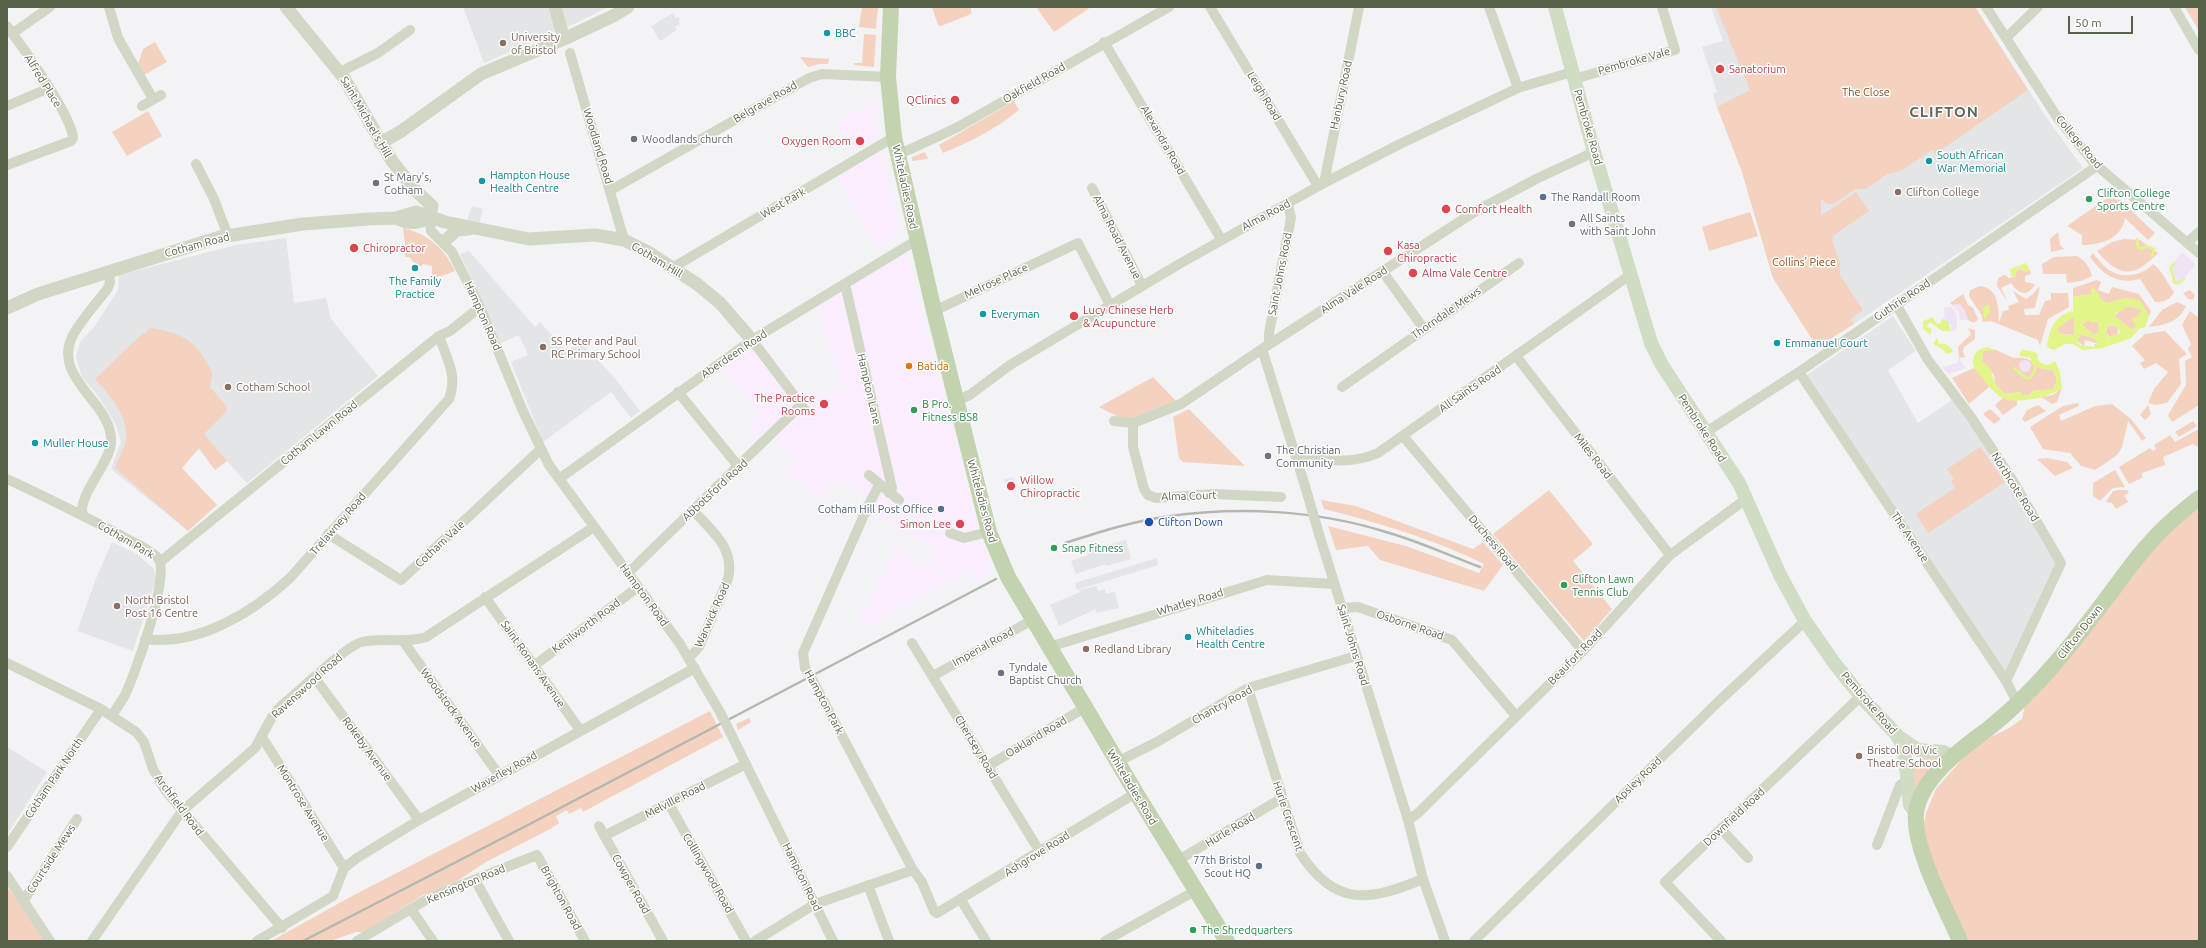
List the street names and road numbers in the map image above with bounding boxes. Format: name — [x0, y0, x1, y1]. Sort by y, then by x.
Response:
street label: Pembroke Vale — [1596, 44, 1672, 78]
street label: Alfred Place — [22, 52, 64, 110]
street label: Hanbury Road — [1327, 59, 1355, 131]
street label: Oakfield Road — [1000, 60, 1068, 106]
street label: Leigh Road — [1244, 69, 1284, 123]
street label: Saint Michael's Hill — [337, 74, 395, 160]
street label: Belgrave Road — [731, 78, 799, 126]
street label: Pembroke Road — [1571, 88, 1605, 166]
street label: Alexandra Road — [1138, 103, 1188, 177]
street label: Woodland Road — [580, 107, 616, 185]
street label: College Road — [2053, 113, 2105, 171]
street label: Whiteladies Road — [890, 144, 920, 230]
street label: West Park — [758, 185, 808, 221]
street label: Alma Road Avenue — [1090, 193, 1144, 281]
street label: Alma Road — [1239, 197, 1293, 233]
street label: Cotham Road — [163, 230, 231, 260]
street label: Saint Johns Road — [1265, 231, 1295, 317]
street label: Cotham Hill — [629, 240, 685, 280]
street label: Melrose Place — [962, 260, 1030, 302]
street label: Alma Vale Road — [1318, 264, 1390, 316]
street label: Guthrie Road — [1871, 276, 1933, 324]
street label: Hampton Road — [462, 279, 504, 353]
street label: Thorndale Mews — [1409, 284, 1483, 342]
street label: Aberdeen Road — [699, 327, 769, 381]
street label: Hampton Lane — [854, 352, 884, 426]
street label: All Saints Road — [1436, 363, 1504, 415]
street label: Pembroke Road — [1675, 392, 1729, 464]
street label: Cotham Lawn Road — [278, 398, 360, 468]
street label: Miles Road — [1571, 431, 1615, 481]
street label: Northcote Road — [1989, 450, 2041, 524]
street label: Abbotsford Road — [680, 456, 750, 524]
street label: Whiteladies Road — [965, 458, 999, 544]
street label: Alma Court — [1161, 488, 1217, 504]
street label: Trelawney Road — [307, 490, 369, 558]
street label: The Avenue — [1888, 509, 1932, 565]
street label: Duchess Road — [1466, 512, 1520, 574]
street label: Cotham Park — [95, 518, 157, 562]
street label: Cotham Vale — [413, 518, 467, 570]
street label: Hampton Road — [617, 561, 671, 629]
street label: Warwick Road — [692, 580, 732, 650]
street label: Whatley Road — [1155, 586, 1225, 618]
street label: Kenilworth Road — [549, 596, 623, 656]
street label: Clifton Down — [2055, 602, 2105, 662]
street label: Saint Johns Road — [1334, 603, 1372, 687]
street label: Osborne Road — [1374, 607, 1446, 643]
street label: Saint Ronans Avenue — [498, 618, 568, 710]
street label: Imperial Road — [950, 625, 1016, 669]
street label: Beaufort Road — [1545, 627, 1605, 687]
street label: Ravenswood Road — [269, 651, 345, 721]
street label: Woodstock Avenue — [418, 666, 484, 750]
street label: Hampton Park — [802, 668, 846, 736]
street label: Pembroke Road — [1838, 669, 1900, 737]
street label: Chantry Road — [1190, 683, 1254, 727]
street label: Chertsey Road — [952, 713, 1000, 781]
street label: Rokeby Avenue — [339, 714, 395, 784]
street label: Oakland Road — [1003, 714, 1069, 760]
street label: Cotham Park North — [22, 735, 86, 821]
street label: Whiteladies Road — [1104, 747, 1160, 827]
street label: Waverley Road — [469, 748, 539, 796]
street label: Apsley Road — [1612, 754, 1664, 806]
street label: Montrose Avenue — [274, 762, 332, 844]
street label: Archfield Road — [152, 772, 206, 838]
street label: Melville Road — [642, 779, 708, 821]
street label: Hurle Crescent — [1270, 779, 1306, 853]
street label: Downfield Road — [1701, 785, 1767, 849]
street label: Hurle Road — [1203, 810, 1257, 850]
street label: Courtside Mews — [24, 822, 78, 896]
street label: Ashgrove Road — [1002, 829, 1072, 879]
street label: Collingwood Road — [680, 831, 736, 915]
street label: Hampton Road — [780, 841, 824, 913]
street label: Cowper Road — [609, 852, 653, 916]
street label: Kensington Road — [425, 862, 507, 906]
street label: Brighton Road — [538, 864, 584, 932]

